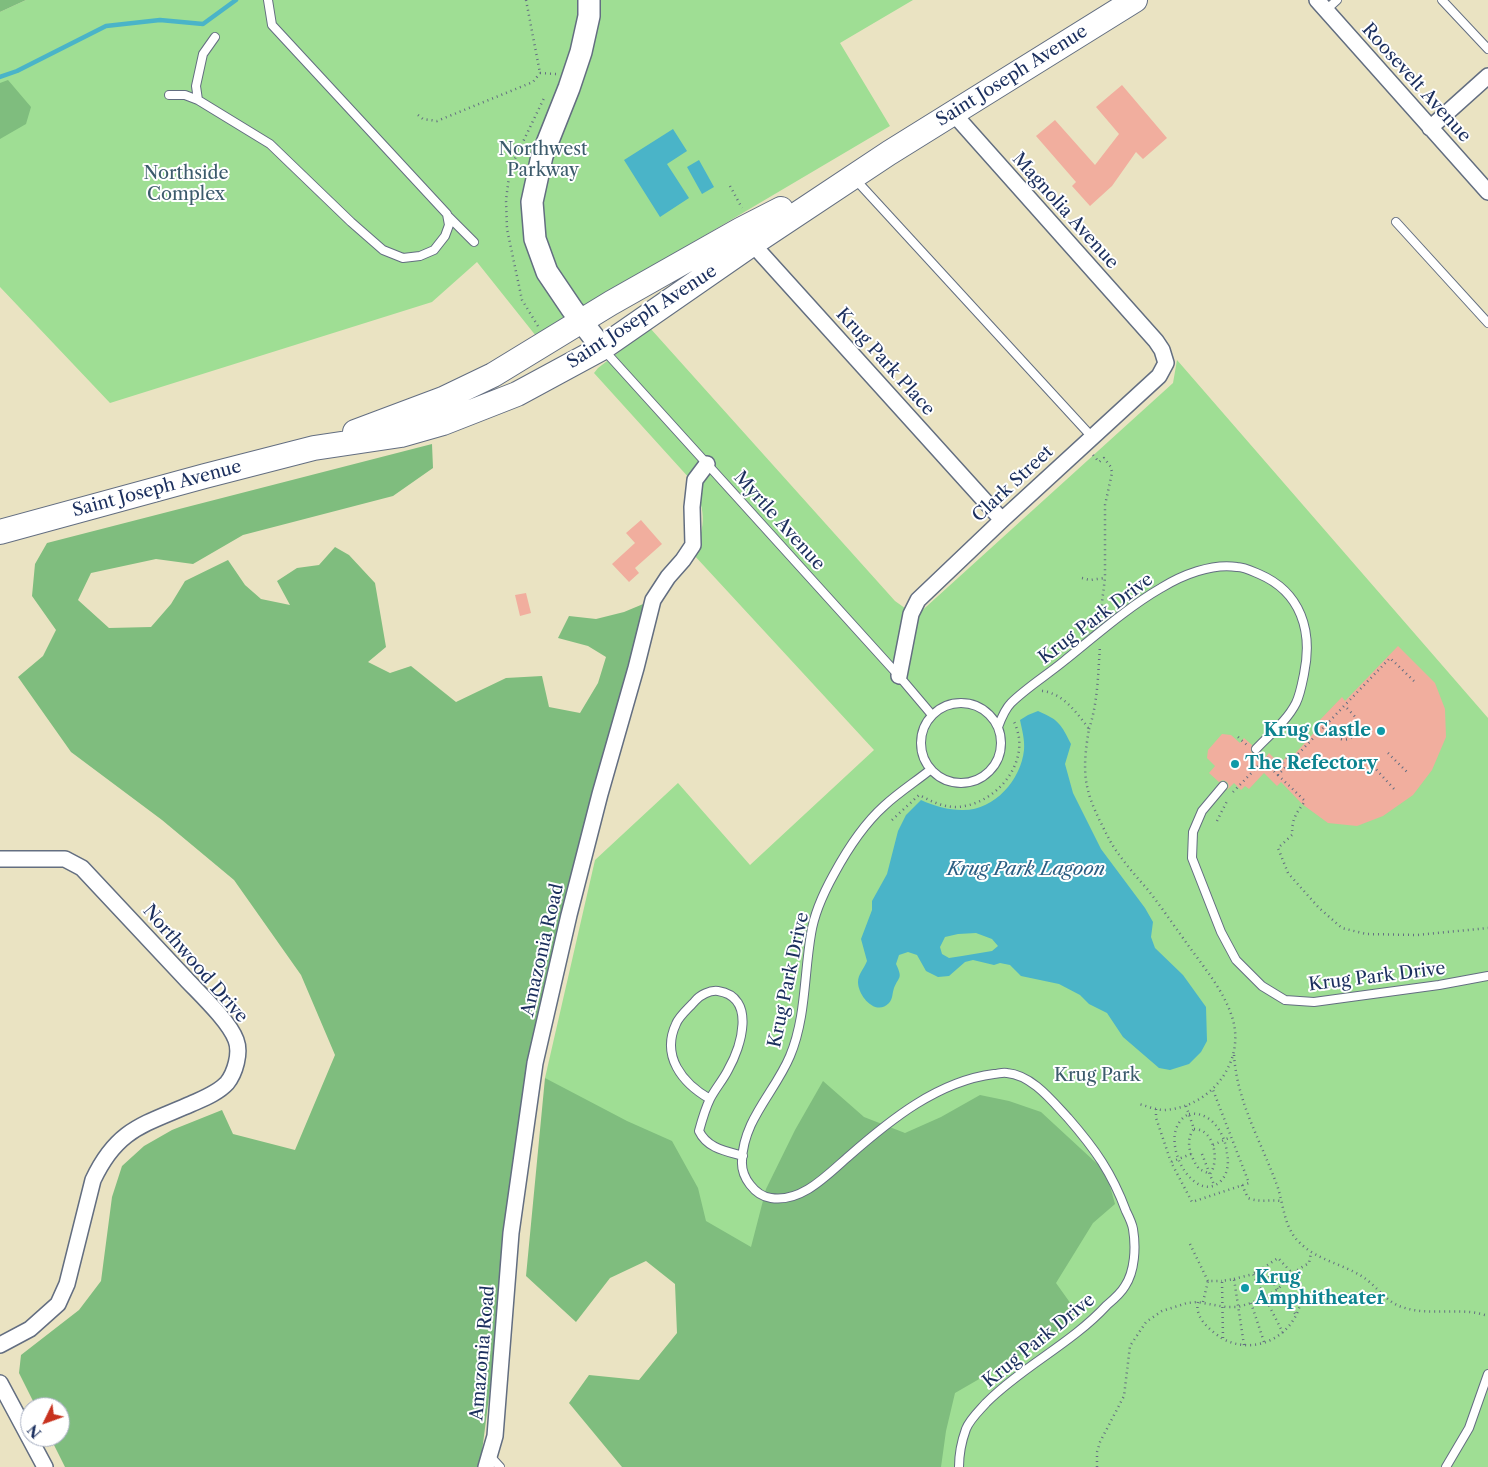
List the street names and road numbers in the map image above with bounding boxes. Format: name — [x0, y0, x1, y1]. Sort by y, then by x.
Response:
street label: Roosevelt Avenue — [1357, 19, 1475, 147]
street label: Saint Joseph Avenue — [932, 21, 1092, 131]
street label: Magnolia Avenue — [1007, 149, 1123, 273]
street label: Saint Joseph Avenue — [563, 260, 721, 374]
street label: Krug Park Place — [831, 304, 939, 420]
street label: Clark Street — [968, 441, 1058, 527]
street label: Saint Joseph Avenue — [70, 456, 244, 522]
street label: Myrtle Avenue — [729, 467, 829, 575]
street label: Krug Park Drive — [1035, 569, 1157, 669]
street label: Amazonia Road — [517, 882, 569, 1018]
street label: Northwood Drive — [138, 901, 252, 1027]
street label: Krug Park Drive — [764, 910, 814, 1050]
street label: Krug Park Drive — [1307, 958, 1447, 996]
street label: Amazonia Road — [466, 1285, 500, 1421]
street label: Krug Park Drive — [979, 1289, 1099, 1393]

